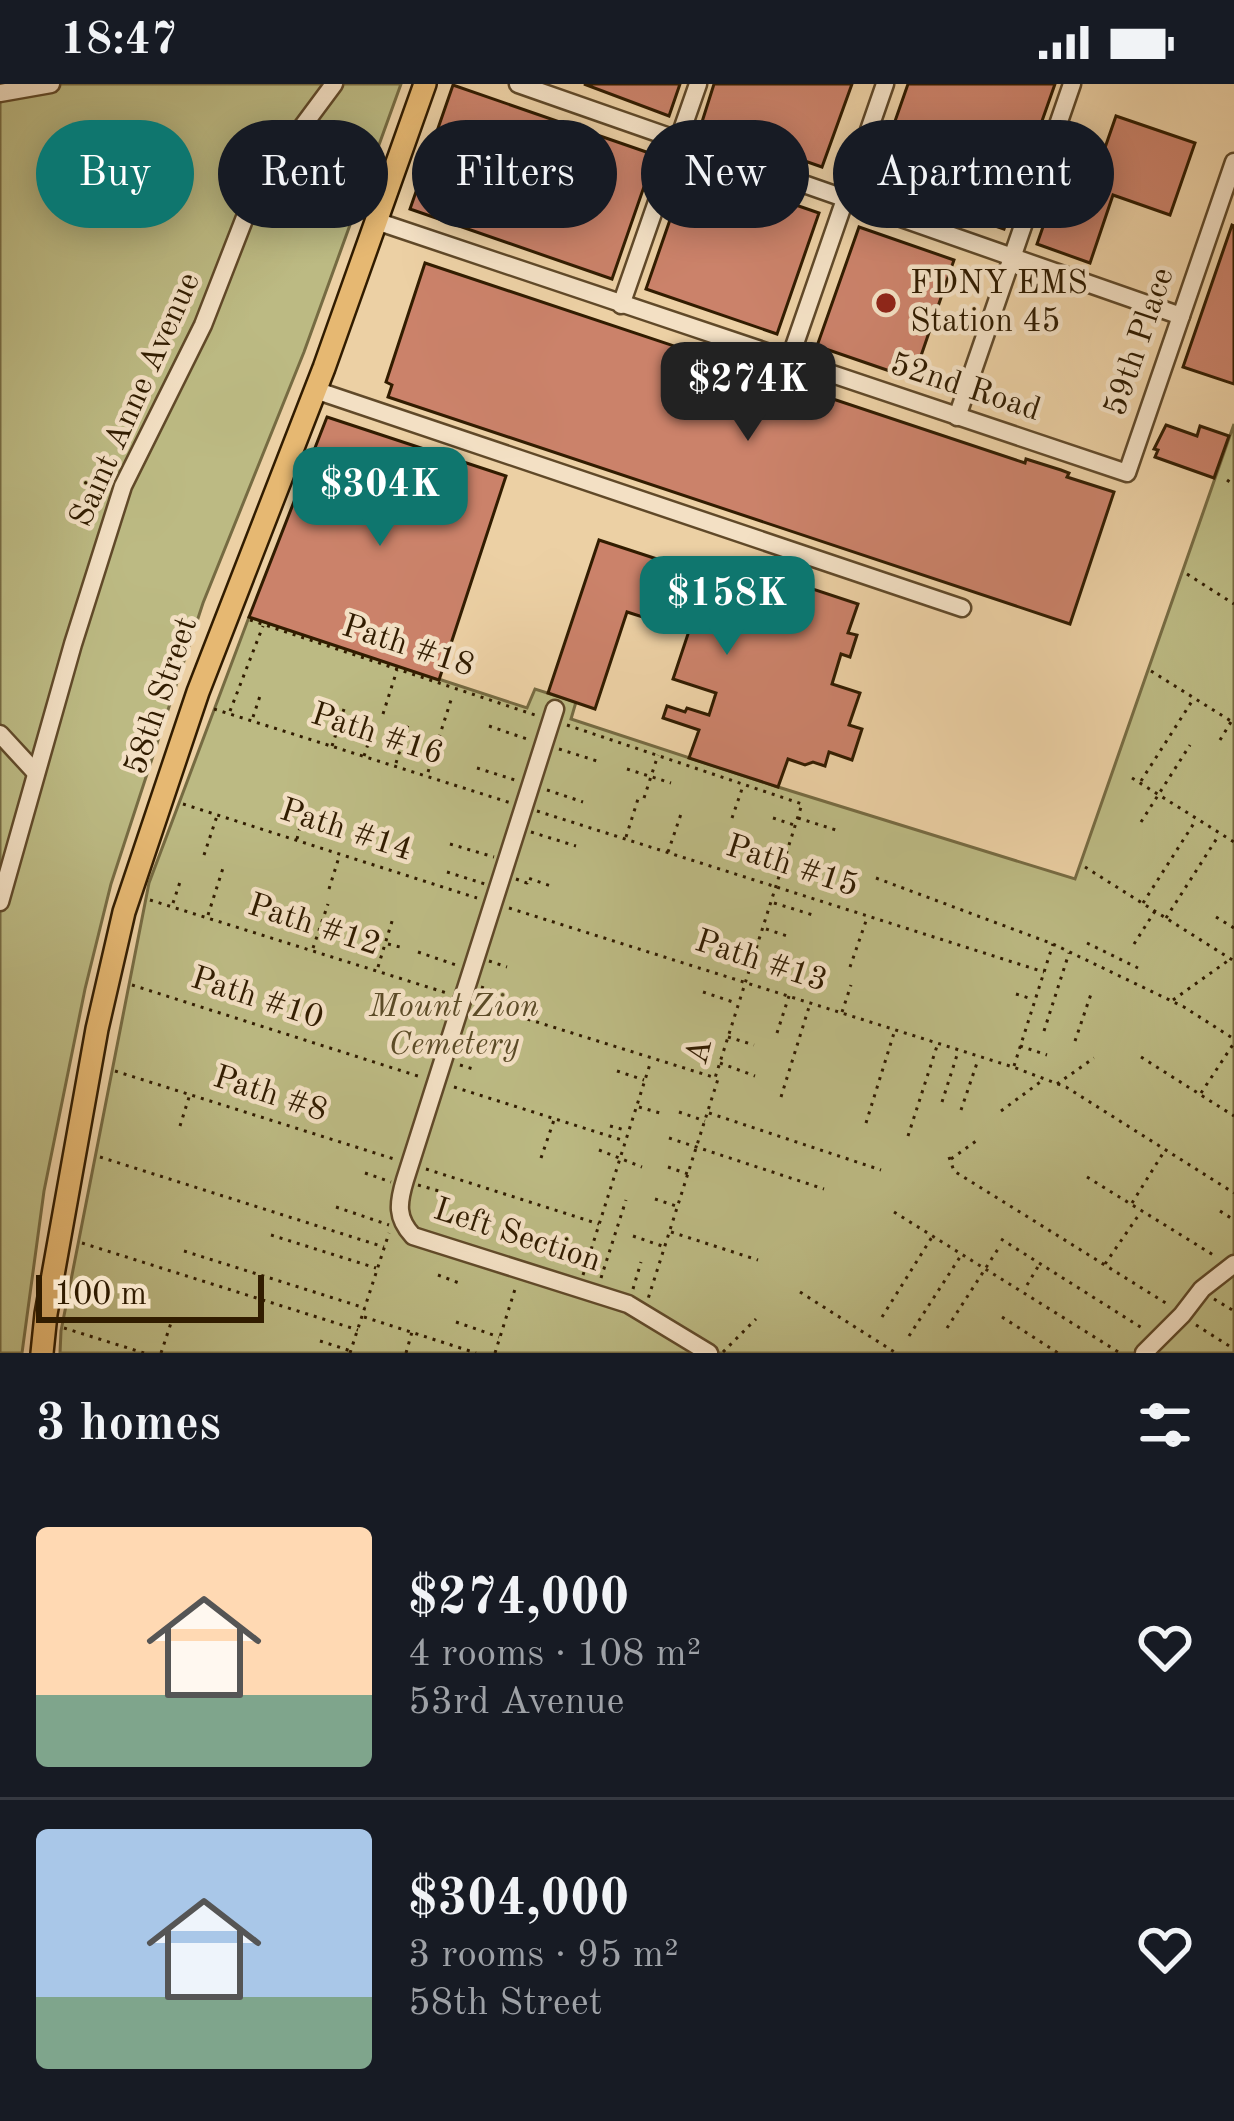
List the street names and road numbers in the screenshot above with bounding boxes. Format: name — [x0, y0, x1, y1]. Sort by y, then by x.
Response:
street label: 59th Place — [1099, 264, 1181, 420]
street label: Saint Anne Avenue — [65, 268, 207, 532]
street label: 52nd Road — [886, 348, 1044, 428]
street label: Path #18 — [338, 610, 478, 684]
street label: 58th Street — [120, 613, 204, 779]
street label: Path #16 — [307, 698, 447, 772]
street label: Path #14 — [276, 794, 416, 868]
street label: Path #15 — [722, 830, 862, 904]
street label: Path #12 — [244, 889, 384, 963]
street label: Path #13 — [691, 925, 831, 999]
street label: Path #10 — [187, 962, 327, 1036]
street label: A — [681, 1036, 719, 1068]
street label: Path #8 — [209, 1061, 331, 1129]
street label: Left Section — [429, 1193, 605, 1279]

